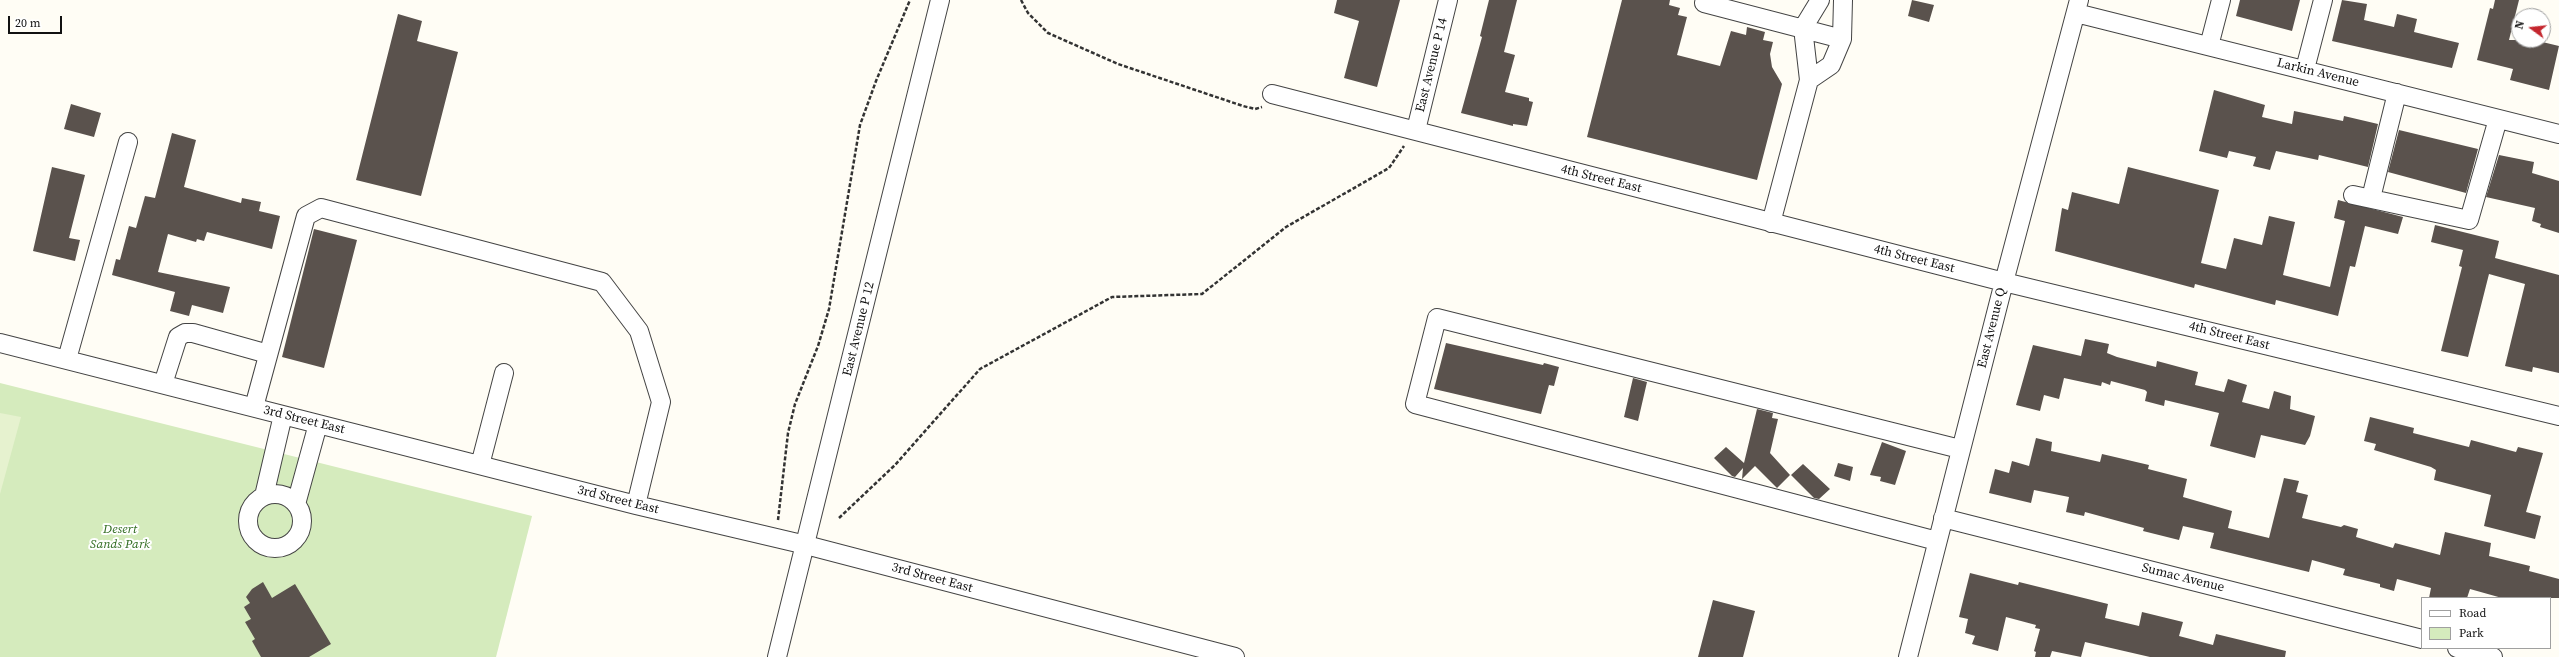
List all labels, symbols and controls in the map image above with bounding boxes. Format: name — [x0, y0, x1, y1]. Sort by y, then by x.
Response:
scale bar — [10, 8, 64, 34]
north arrow — [2511, 8, 2551, 48]
text: 20 m — [15, 15, 41, 31]
street label: East Avenue P 14 — [1413, 16, 1451, 114]
text: N — [2512, 19, 2528, 31]
street label: Larkin Avenue — [2275, 55, 2361, 91]
street label: 4th Street East — [1559, 161, 1643, 197]
street label: 4th Street East — [1872, 241, 1956, 277]
street label: East Avenue P 12 — [840, 280, 878, 378]
street label: East Avenue Q — [1974, 286, 2010, 370]
street label: 4th Street East — [2187, 318, 2271, 354]
street label: 3rd Street East — [262, 402, 346, 438]
street label: 3rd Street East — [576, 482, 660, 518]
park label: Desert Sands Park — [90, 522, 150, 553]
street label: 3rd Street East — [890, 560, 974, 596]
street label: Sumac Avenue — [2140, 560, 2226, 596]
legend — [2421, 597, 2551, 649]
text: Road — [2459, 605, 2486, 621]
text: Park — [2459, 625, 2484, 641]

